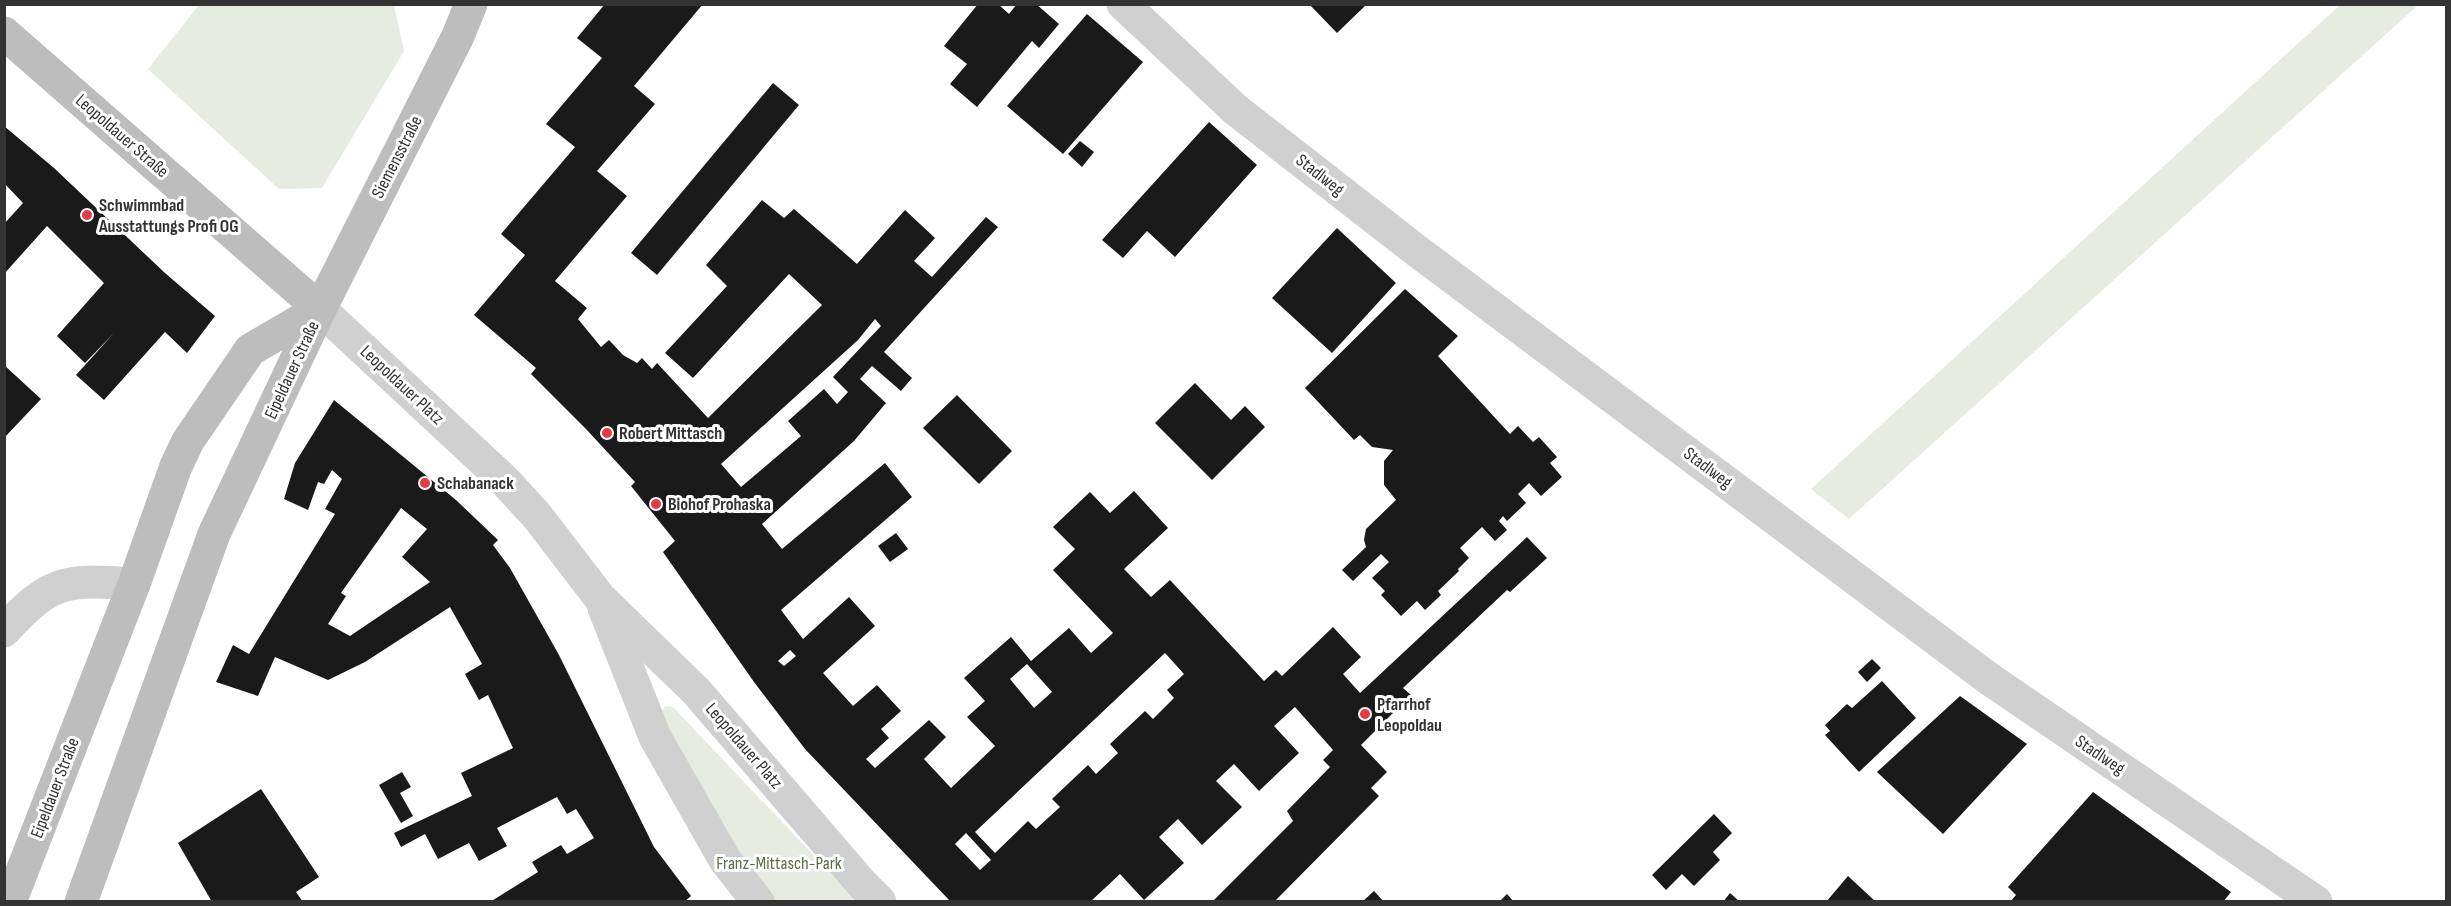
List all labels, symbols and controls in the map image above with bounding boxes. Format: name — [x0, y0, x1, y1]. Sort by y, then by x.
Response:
street label: Leopoldauer Straße — [71, 90, 173, 182]
street label: Siemensstraße — [367, 112, 427, 202]
street label: Stadlweg — [1292, 150, 1348, 200]
place label: Schwimmbad Ausstattungs Profi OG — [98, 195, 239, 237]
marker: Schwimmbad Ausstattungs Profi OG — [80, 208, 94, 222]
street label: Eipeldauer Straße — [260, 318, 324, 422]
street label: Leopoldauer Platz — [356, 341, 449, 429]
place label: Robert Mittasch — [619, 423, 722, 444]
marker: Robert Mittasch — [600, 426, 614, 440]
street label: Stadlweg — [1680, 443, 1736, 493]
place label: Schabanack — [437, 473, 514, 494]
marker: Schabanack — [418, 476, 432, 490]
place label: Biohof Prohaska — [668, 494, 771, 515]
marker: Biohof Prohaska — [649, 497, 663, 511]
place label: Pfarrhof Leopoldau — [1377, 694, 1442, 736]
street label: Leopoldauer Platz — [701, 699, 787, 794]
marker: Pfarrhof Leopoldau — [1358, 707, 1372, 721]
street label: Stadlweg — [2071, 731, 2129, 779]
street label: Eipeldauer Straße — [26, 735, 84, 841]
park label: Franz-Mittasch-Park — [716, 853, 842, 874]

